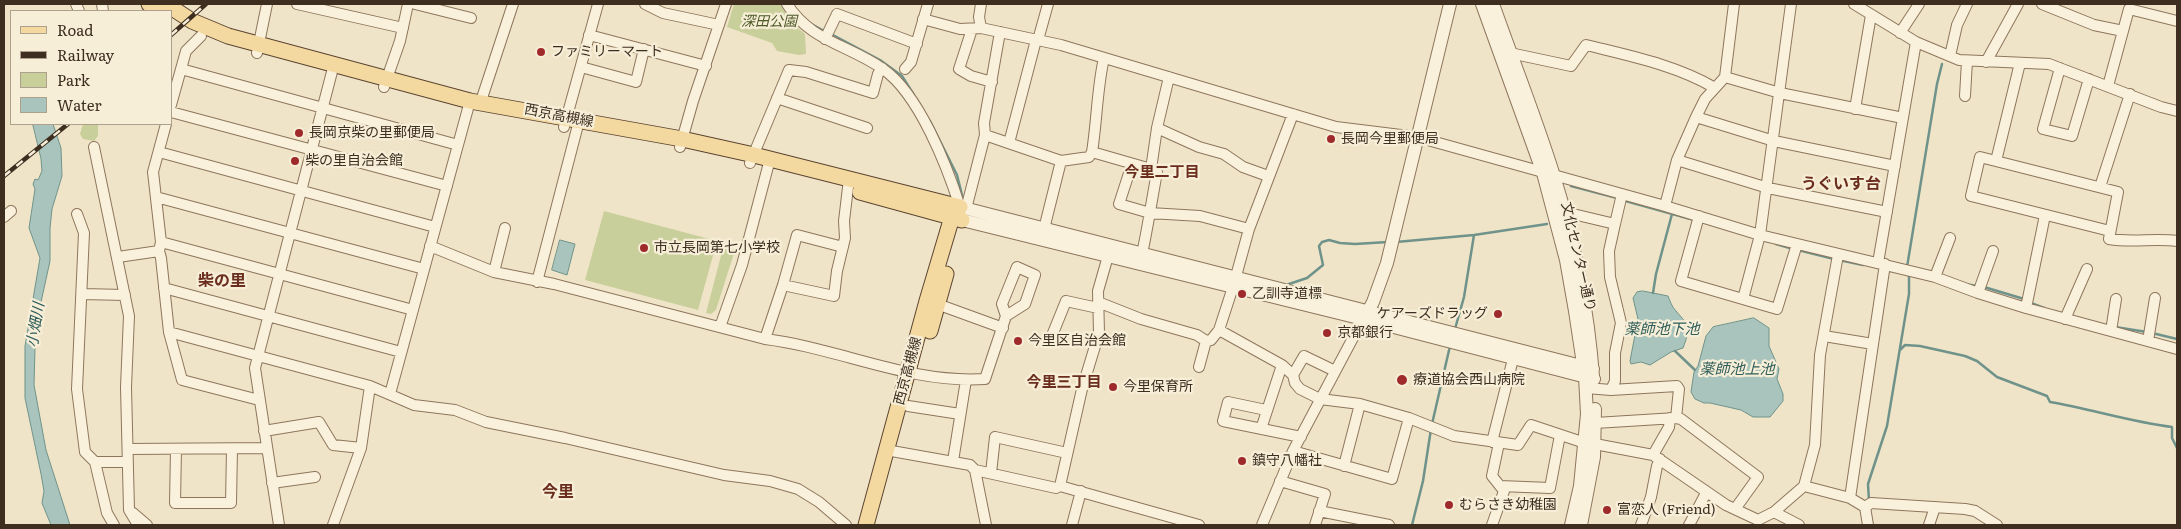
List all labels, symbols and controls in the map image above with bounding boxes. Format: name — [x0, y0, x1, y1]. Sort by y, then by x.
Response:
legend — [10, 10, 172, 125]
park label: 深田公園 — [741, 14, 797, 30]
text: Road — [57, 18, 93, 41]
text: Railway — [57, 43, 114, 66]
place label: ファミリーマート — [551, 44, 663, 60]
marker: ファミリーマート — [535, 46, 547, 58]
text: Park — [57, 68, 90, 91]
text: Water — [57, 93, 102, 116]
street label: 西京高槻線 — [523, 101, 595, 131]
place label: 長岡京柴の里郵便局 — [309, 125, 435, 141]
marker: 長岡京柴の里郵便局 — [293, 127, 305, 139]
place label: 長岡今里郵便局 — [1341, 131, 1439, 147]
marker: 長岡今里郵便局 — [1325, 133, 1337, 145]
place label: 柴の里自治会館 — [305, 153, 403, 169]
marker: 柴の里自治会館 — [289, 155, 301, 167]
district label: 今里二丁目 — [1125, 164, 1199, 182]
district label: うぐいす台 — [1801, 174, 1881, 194]
street label: 文化センター通り — [1557, 201, 1599, 313]
place label: 市立長岡第七小学校 — [654, 240, 780, 256]
marker: 市立長岡第七小学校 — [638, 242, 650, 254]
district label: 柴の里 — [198, 271, 246, 291]
place label: 乙訓寺道標 — [1252, 286, 1322, 302]
marker: 乙訓寺道標 — [1236, 288, 1248, 300]
water label: 小畑川 — [24, 301, 48, 349]
place label: ケアーズドラッグ — [1377, 306, 1488, 322]
marker: ケアーズドラッグ — [1492, 308, 1504, 320]
water label: 薬師池下池 — [1625, 321, 1699, 339]
place label: 京都銀行 — [1337, 325, 1393, 341]
marker: 京都銀行 — [1321, 327, 1333, 339]
place label: 今里区自治会館 — [1028, 333, 1126, 349]
street label: 西京高槻線 — [891, 335, 925, 407]
marker: 今里区自治会館 — [1012, 335, 1024, 347]
water label: 薬師池上池 — [1700, 361, 1774, 379]
place label: 療道協会西山病院 — [1413, 372, 1525, 388]
marker: 療道協会西山病院 — [1395, 373, 1409, 387]
district label: 今里三丁目 — [1027, 374, 1101, 392]
place label: 今里保育所 — [1123, 379, 1193, 395]
marker: 今里保育所 — [1107, 381, 1119, 393]
place label: 鎮守八幡社 — [1252, 453, 1322, 469]
marker: 鎮守八幡社 — [1236, 455, 1248, 467]
district label: 今里 — [542, 482, 574, 502]
place label: むらさき幼稚園 — [1459, 497, 1557, 513]
marker: むらさき幼稚園 — [1443, 499, 1455, 511]
place label: 富恋人 (Friend) — [1617, 502, 1716, 518]
marker: 富恋人 (Friend) — [1601, 504, 1613, 516]

